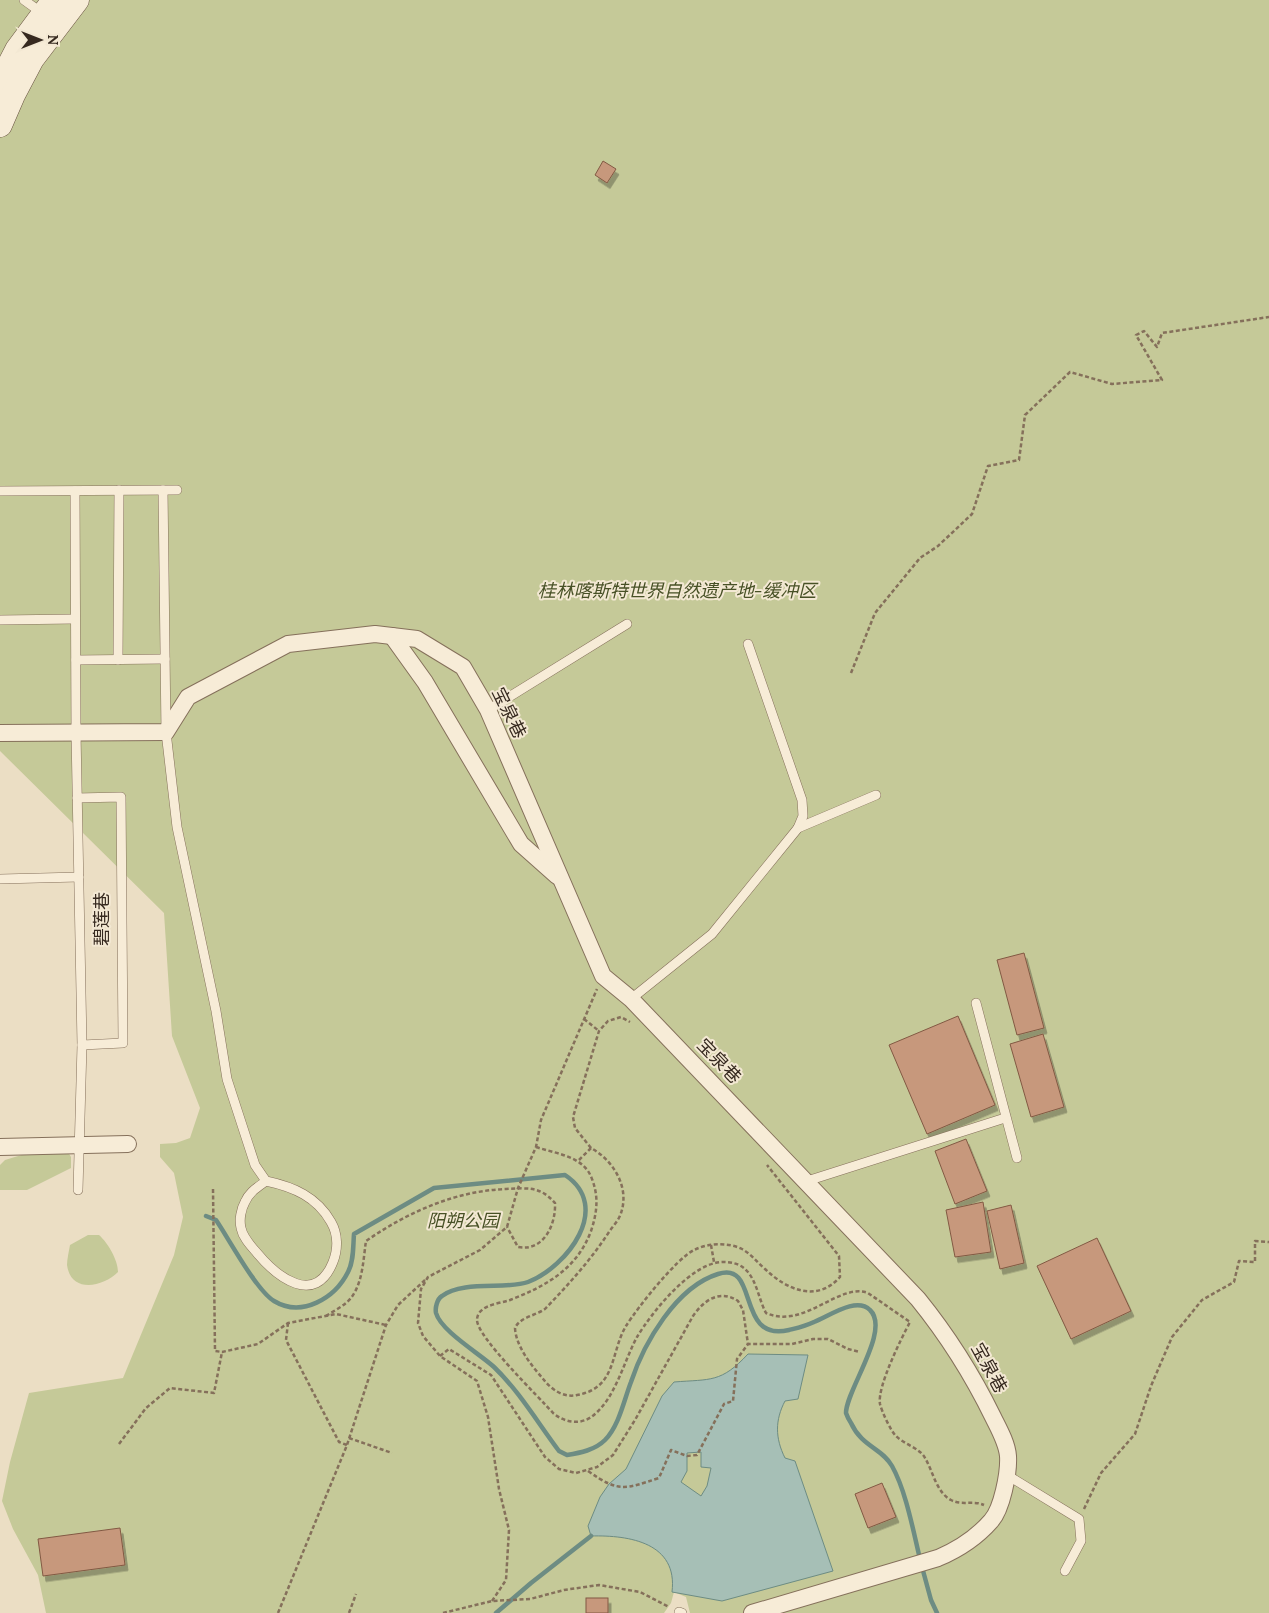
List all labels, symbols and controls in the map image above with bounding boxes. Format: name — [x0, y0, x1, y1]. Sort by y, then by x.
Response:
north arrow — [15, 15, 65, 65]
text: N — [44, 35, 62, 46]
park label: 桂林喀斯特世界自然遗产地-缓冲区 — [538, 579, 819, 602]
street label: 宝泉巷 — [487, 683, 532, 742]
street label: 碧莲巷 — [90, 892, 113, 946]
street label: 宝泉巷 — [692, 1033, 746, 1088]
park label: 阳朔公园 — [427, 1209, 502, 1232]
street label: 宝泉巷 — [966, 1339, 1013, 1397]

